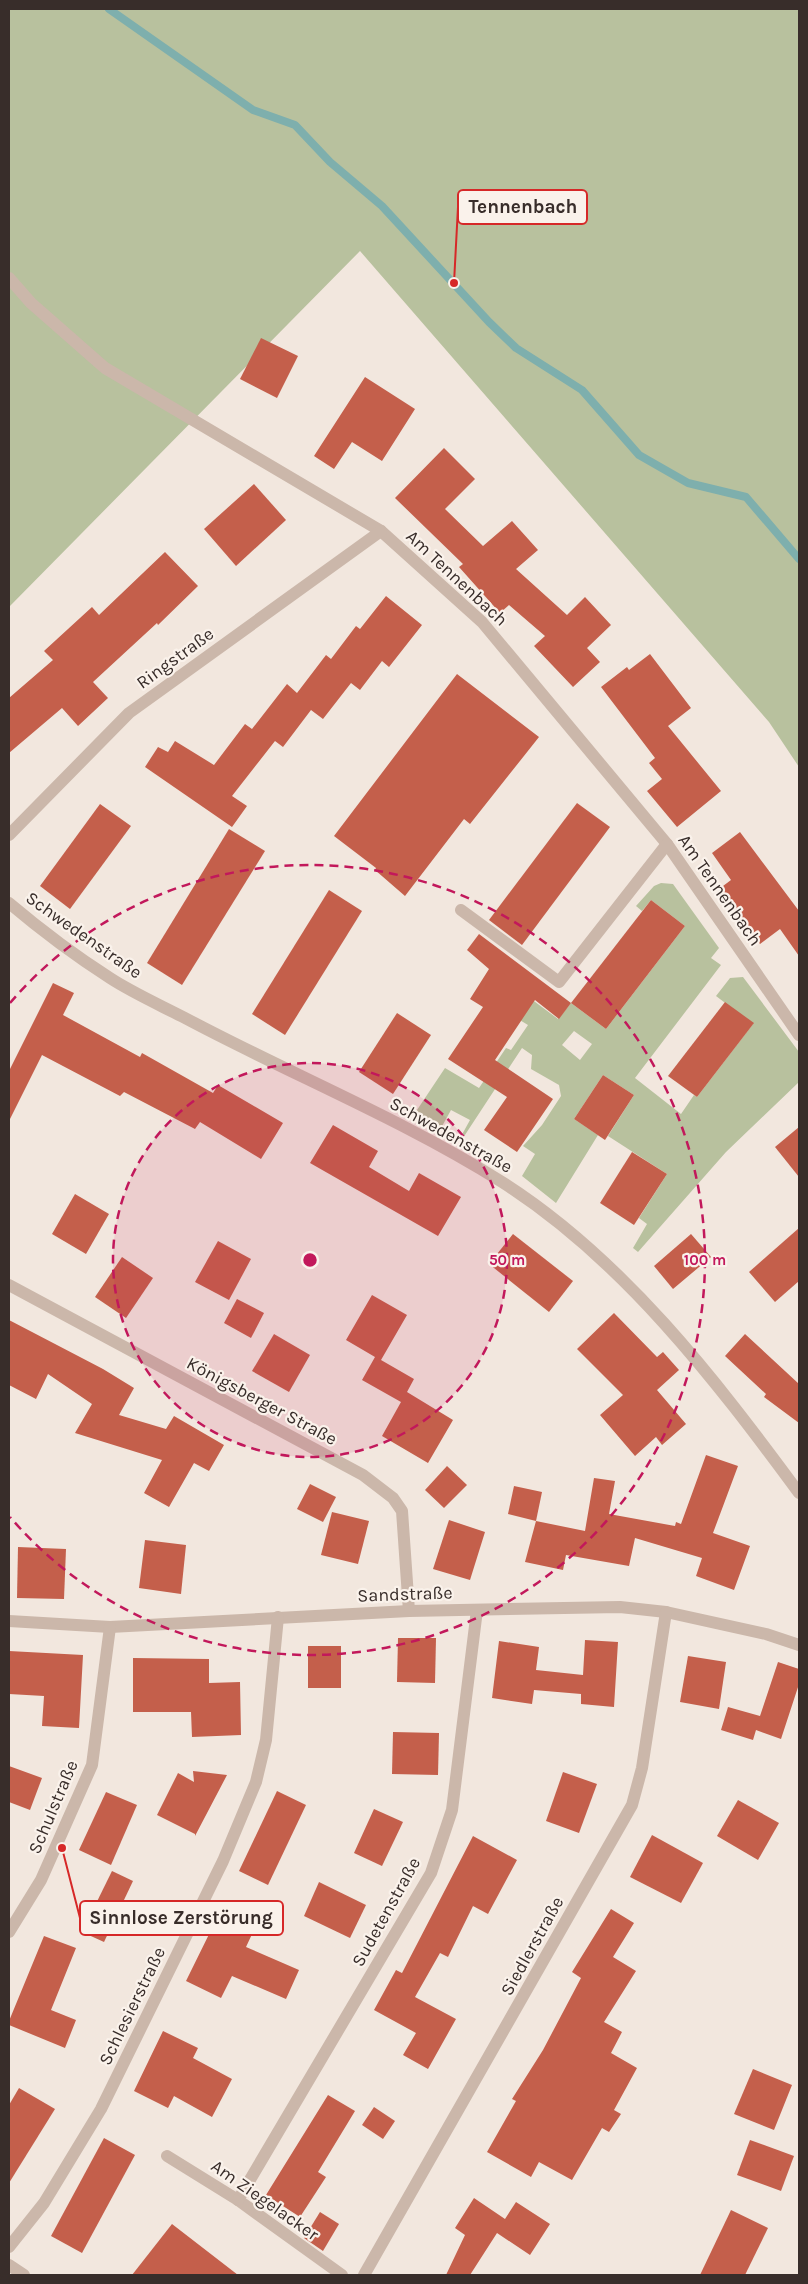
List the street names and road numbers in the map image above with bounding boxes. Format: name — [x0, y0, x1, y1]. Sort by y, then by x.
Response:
street label: Am Tennenbach — [402, 525, 512, 631]
street label: Ringstraße — [132, 623, 218, 693]
street label: Am Tennenbach — [673, 830, 767, 950]
street label: Schwedenstraße — [22, 887, 146, 983]
street label: Schwedenstraße — [386, 1092, 516, 1178]
street label: Königsberger Straße — [183, 1352, 341, 1450]
street label: Sandstraße — [357, 1581, 453, 1607]
street label: Schulstraße — [23, 1757, 83, 1857]
street label: Sudetenstraße — [347, 1854, 425, 1970]
street label: Siedlerstraße — [496, 1893, 568, 1999]
street label: Schlesierstraße — [94, 1943, 170, 2069]
street label: Am Ziegelacker — [207, 2155, 323, 2245]

